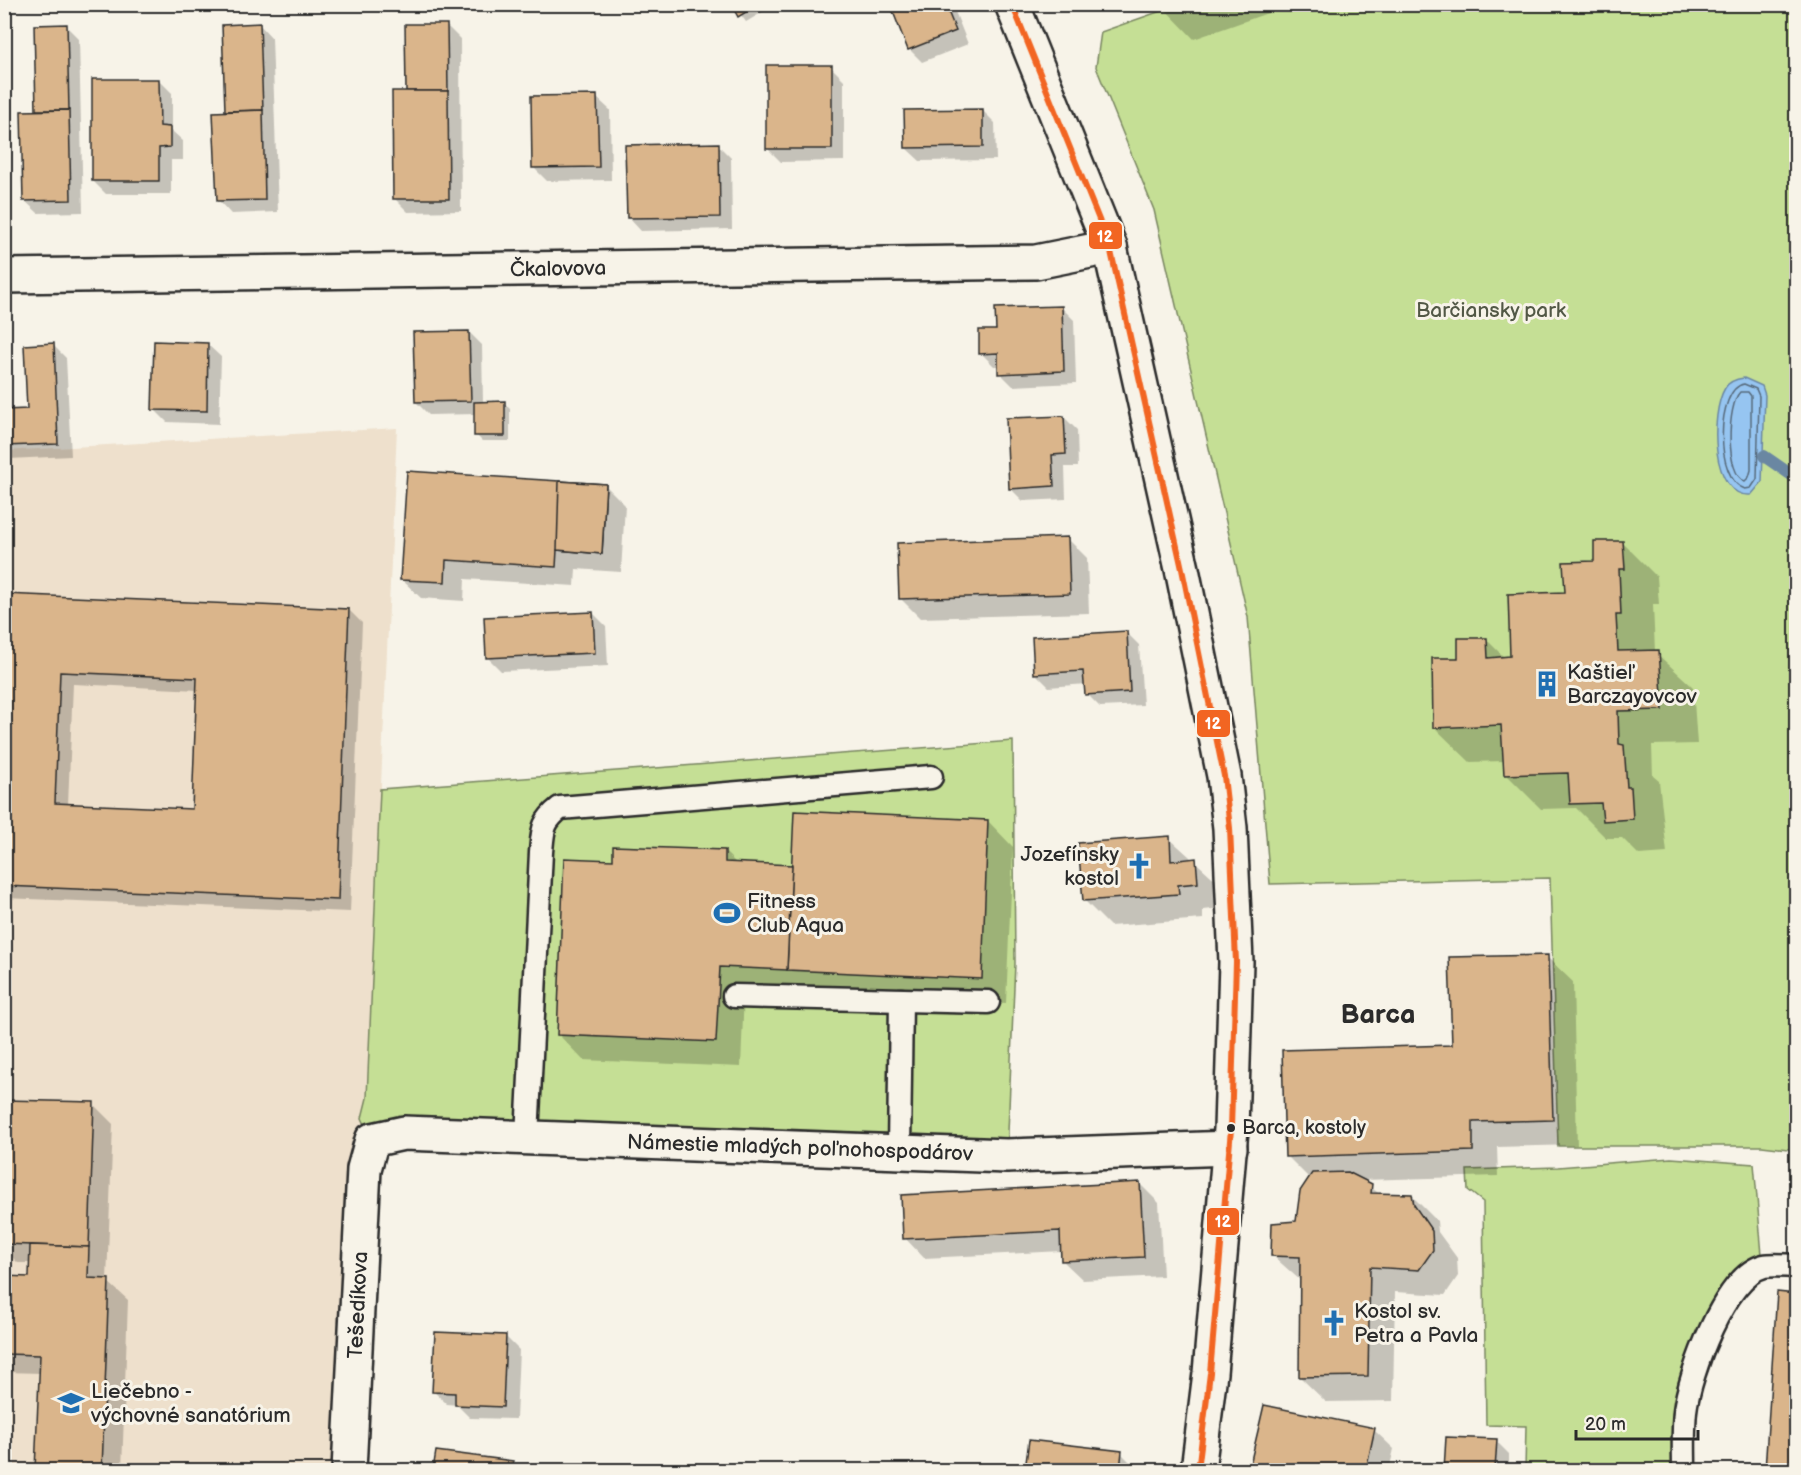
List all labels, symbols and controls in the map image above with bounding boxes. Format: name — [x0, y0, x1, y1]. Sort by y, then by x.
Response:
line badge: 12 — [1088, 221, 1123, 250]
text: 12 — [1097, 228, 1114, 247]
street label: Čkalovova — [510, 255, 606, 282]
park label: Barčiansky park — [1416, 298, 1567, 323]
place label: Kaštieľ Barczayovcov — [1567, 660, 1698, 709]
building icon: Kaštieľ Barczayovcov — [1532, 669, 1562, 699]
line badge: 12 — [1196, 709, 1231, 738]
text: 12 — [1205, 715, 1222, 734]
place label: Jozefínsky kostol — [1021, 842, 1120, 891]
church icon: Jozefínsky kostol — [1124, 851, 1154, 881]
place label: Fitness Club Aqua — [747, 889, 844, 938]
sports icon: Fitness Club Aqua — [712, 898, 742, 928]
district label: Barca — [1341, 999, 1415, 1031]
place label: Barca, kostoly — [1242, 1116, 1366, 1140]
marker: Barca, kostoly — [1225, 1122, 1237, 1134]
street label: Námestie mladých poľnohospodárov — [627, 1129, 974, 1167]
line badge: 12 — [1206, 1207, 1240, 1236]
text: 12 — [1215, 1213, 1232, 1232]
street label: Tešedíkova — [343, 1251, 373, 1359]
place label: Kostol sv. Petra a Pavla — [1354, 1299, 1478, 1348]
church icon: Kostol sv. Petra a Pavla — [1319, 1308, 1349, 1338]
place label: Liečebno - výchovné sanatórium — [90, 1379, 291, 1428]
school or university icon: Liečebno - výchovné sanatórium — [56, 1388, 86, 1418]
scale bar — [1576, 1403, 1698, 1441]
text: 20 m — [1585, 1414, 1626, 1435]

